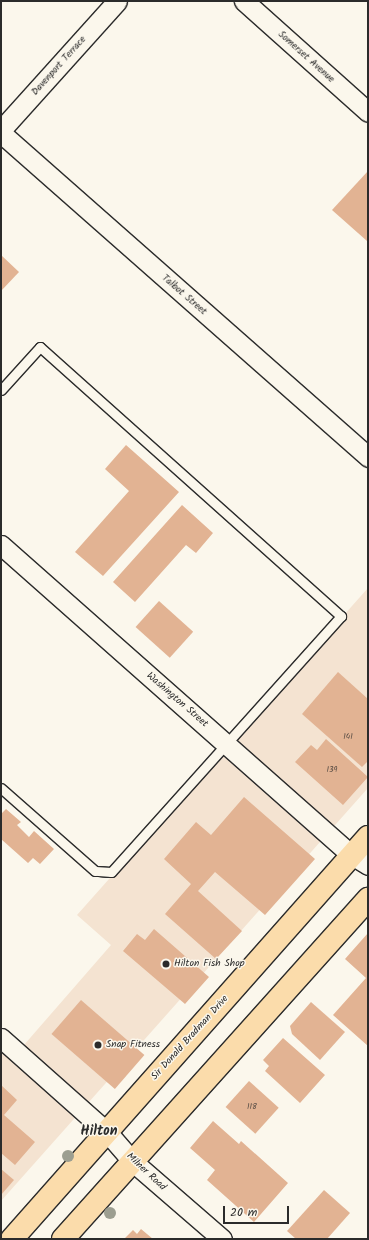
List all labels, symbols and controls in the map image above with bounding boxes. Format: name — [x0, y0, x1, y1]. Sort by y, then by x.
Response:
street label: Somerset Avenue — [275, 29, 337, 85]
street label: Davenport Terrace — [29, 34, 89, 98]
street label: Talbot Street — [159, 272, 209, 318]
street label: Washington Street — [144, 670, 210, 730]
house number: 141 — [343, 732, 353, 742]
house number: 139 — [327, 765, 337, 775]
place label: Hilton Fish Shop — [174, 958, 244, 970]
marker: Hilton Fish Shop — [161, 959, 171, 969]
street label: Sir Donald Bradman Drive — [149, 993, 231, 1083]
place label: Snap Fitness — [106, 1039, 160, 1051]
marker: Snap Fitness — [93, 1040, 103, 1050]
house number: 118 — [247, 1102, 257, 1112]
district label: Hilton — [81, 1123, 117, 1139]
street label: Milner Road — [124, 1151, 168, 1193]
scale bar — [225, 1198, 291, 1224]
text: 20 m — [230, 1203, 257, 1222]

